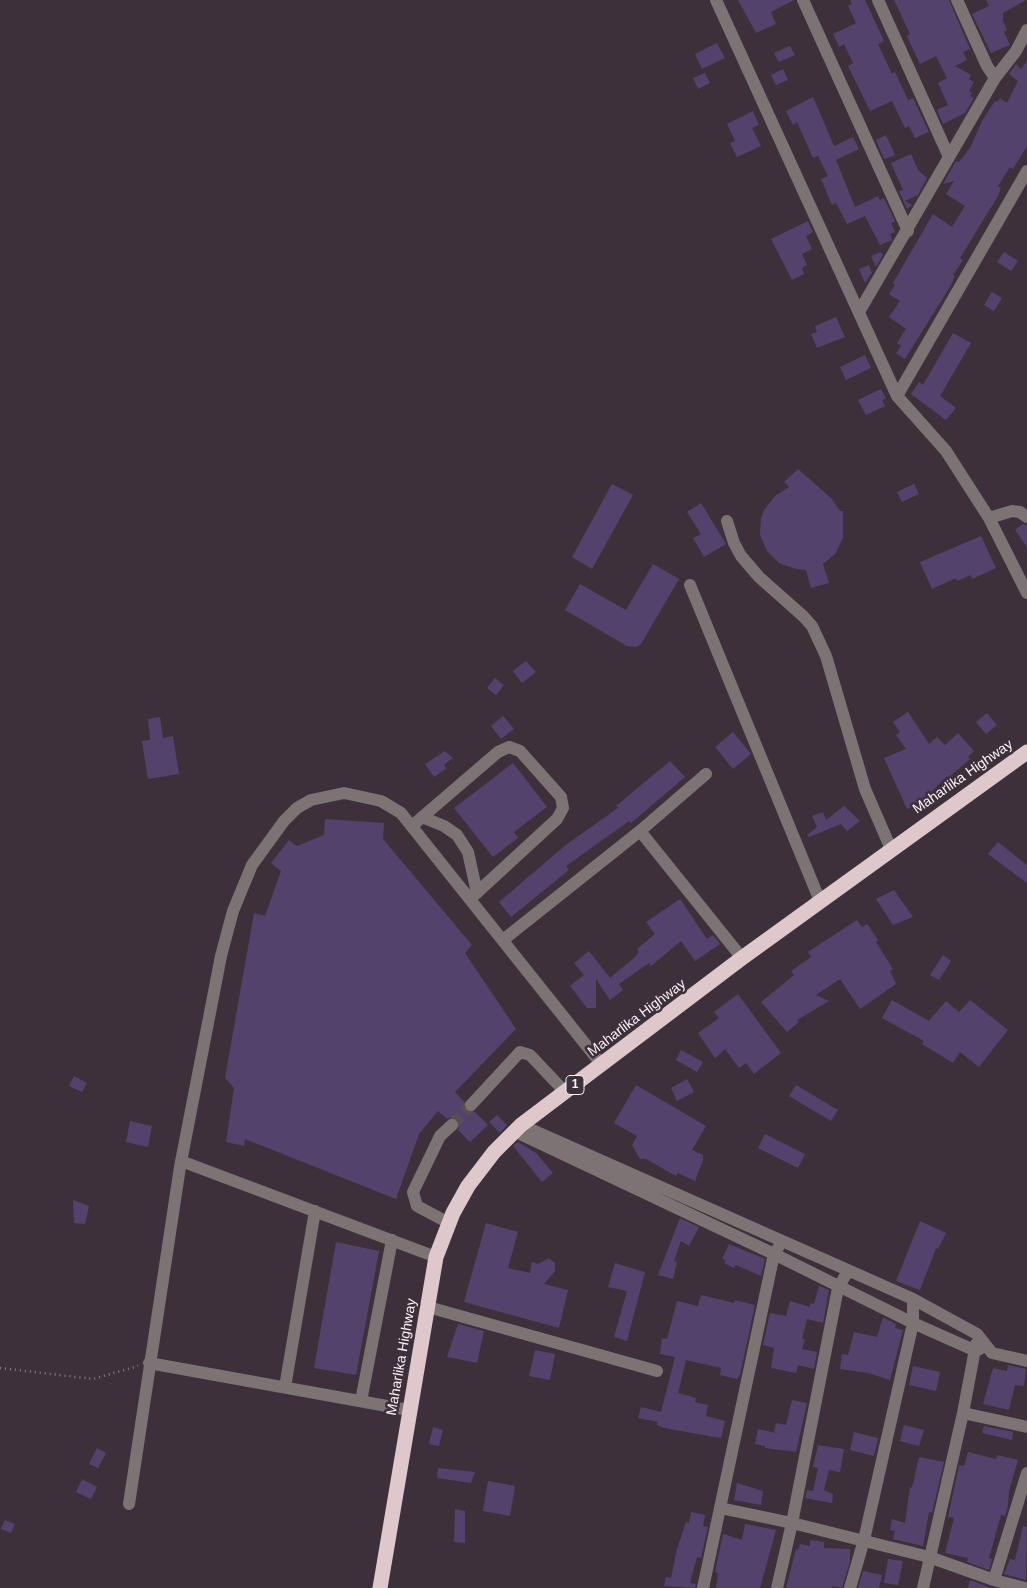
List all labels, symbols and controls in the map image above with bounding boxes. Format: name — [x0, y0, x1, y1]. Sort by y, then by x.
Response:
street label: Maharlika Highway — [910, 736, 1016, 818]
street label: Maharlika Highway — [585, 976, 689, 1060]
road number: 1 — [566, 1076, 584, 1094]
street label: Maharlika Highway — [383, 1297, 421, 1417]

